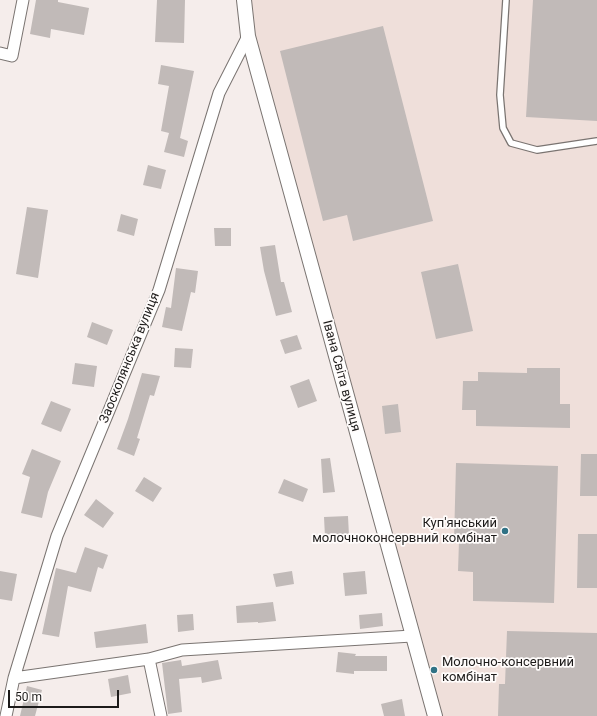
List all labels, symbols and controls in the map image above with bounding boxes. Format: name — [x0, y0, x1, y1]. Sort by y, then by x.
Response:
street label: Заосколянська вулиця — [97, 290, 163, 426]
street label: Івана Світа вулиця — [319, 319, 363, 433]
place label: Куп'янський молочноконсервний комбінат — [312, 516, 497, 547]
marker: Куп'янський молочноконсервний комбінат — [500, 526, 510, 536]
place label: Молочно-консервний комбінат — [442, 655, 574, 686]
marker: Молочно-консервний комбінат — [429, 665, 439, 675]
scale bar — [10, 682, 121, 708]
text: 50 m — [15, 690, 42, 704]

